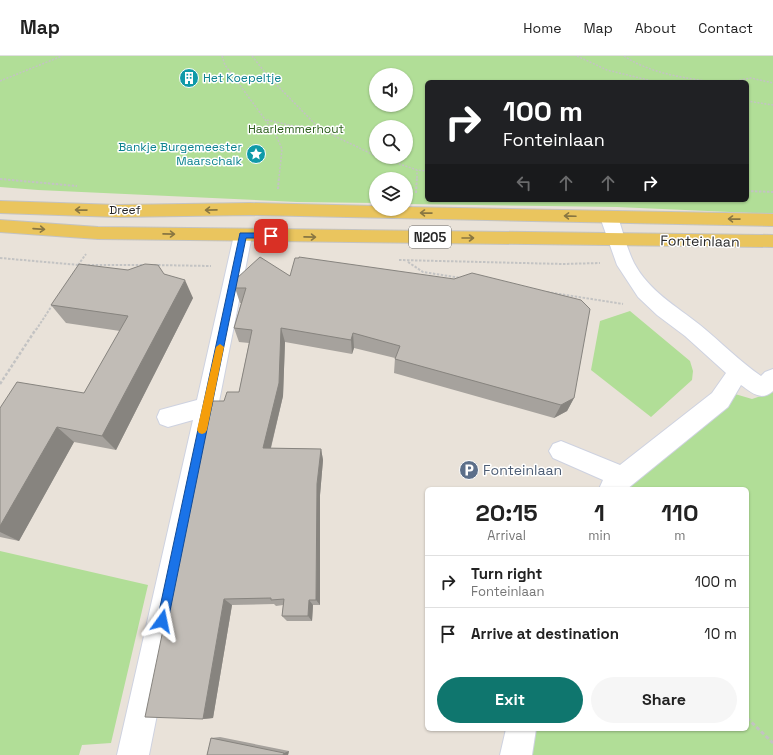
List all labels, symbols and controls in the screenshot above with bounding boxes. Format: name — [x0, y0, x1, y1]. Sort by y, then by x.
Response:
text: Map — [20, 15, 60, 40]
text: Home — [523, 19, 561, 37]
text: Map — [583, 19, 613, 37]
text: About — [635, 19, 676, 37]
text: Contact — [698, 19, 753, 37]
building icon: Het Koepeltje — [178, 67, 200, 89]
map controls — [369, 68, 413, 216]
button: sound — [369, 68, 413, 112]
place label: Het Koepeltje — [203, 70, 281, 86]
text: 100 m — [503, 93, 583, 129]
icon: right — [437, 96, 489, 148]
button: search — [369, 120, 413, 164]
park label: Haarlemmerhout — [248, 121, 344, 137]
text: Fonteinlaan — [503, 128, 605, 151]
place label: Bankje Burgemeester Maarschalk — [118, 139, 243, 169]
place icon: Bankje Burgemeester Maarschalk — [245, 143, 267, 165]
button: layers — [369, 172, 413, 216]
icon: left — [513, 172, 535, 194]
icon: ahead — [555, 172, 577, 194]
icon: ahead — [597, 172, 619, 194]
icon: right — [639, 172, 661, 194]
street label: Dreef — [109, 202, 141, 218]
one-way arrow — [75, 206, 88, 214]
one-way arrow — [205, 206, 218, 214]
one-way arrow — [420, 209, 433, 217]
one-way arrow — [564, 212, 577, 220]
one-way arrow — [728, 215, 741, 223]
pin — [254, 219, 288, 253]
one-way arrow — [32, 225, 45, 232]
icon: arrive — [260, 225, 282, 247]
road number: N205 — [409, 226, 451, 248]
one-way arrow — [162, 230, 175, 238]
street label: Fonteinlaan — [660, 231, 740, 251]
one-way arrow — [303, 233, 316, 240]
one-way arrow — [461, 234, 474, 242]
parking icon: Fonteinlaan — [458, 459, 480, 481]
place label: Fonteinlaan — [483, 461, 562, 479]
text: 20:15 — [476, 497, 538, 528]
text: 1 — [594, 497, 605, 528]
text: 110 — [661, 497, 698, 528]
text: Arrival — [487, 527, 526, 544]
text: min — [588, 527, 611, 544]
text: m — [674, 527, 685, 544]
text: Turn right — [471, 564, 542, 583]
icon: right — [437, 571, 459, 593]
text: 100 m — [695, 572, 737, 591]
text: Fonteinlaan — [471, 583, 544, 600]
position arrow — [141, 600, 183, 642]
icon: arrive — [437, 623, 459, 645]
text: Arrive at destination — [471, 624, 619, 643]
text: 10 m — [704, 624, 737, 643]
button: Exit — [437, 677, 583, 723]
button: Share — [591, 677, 737, 723]

